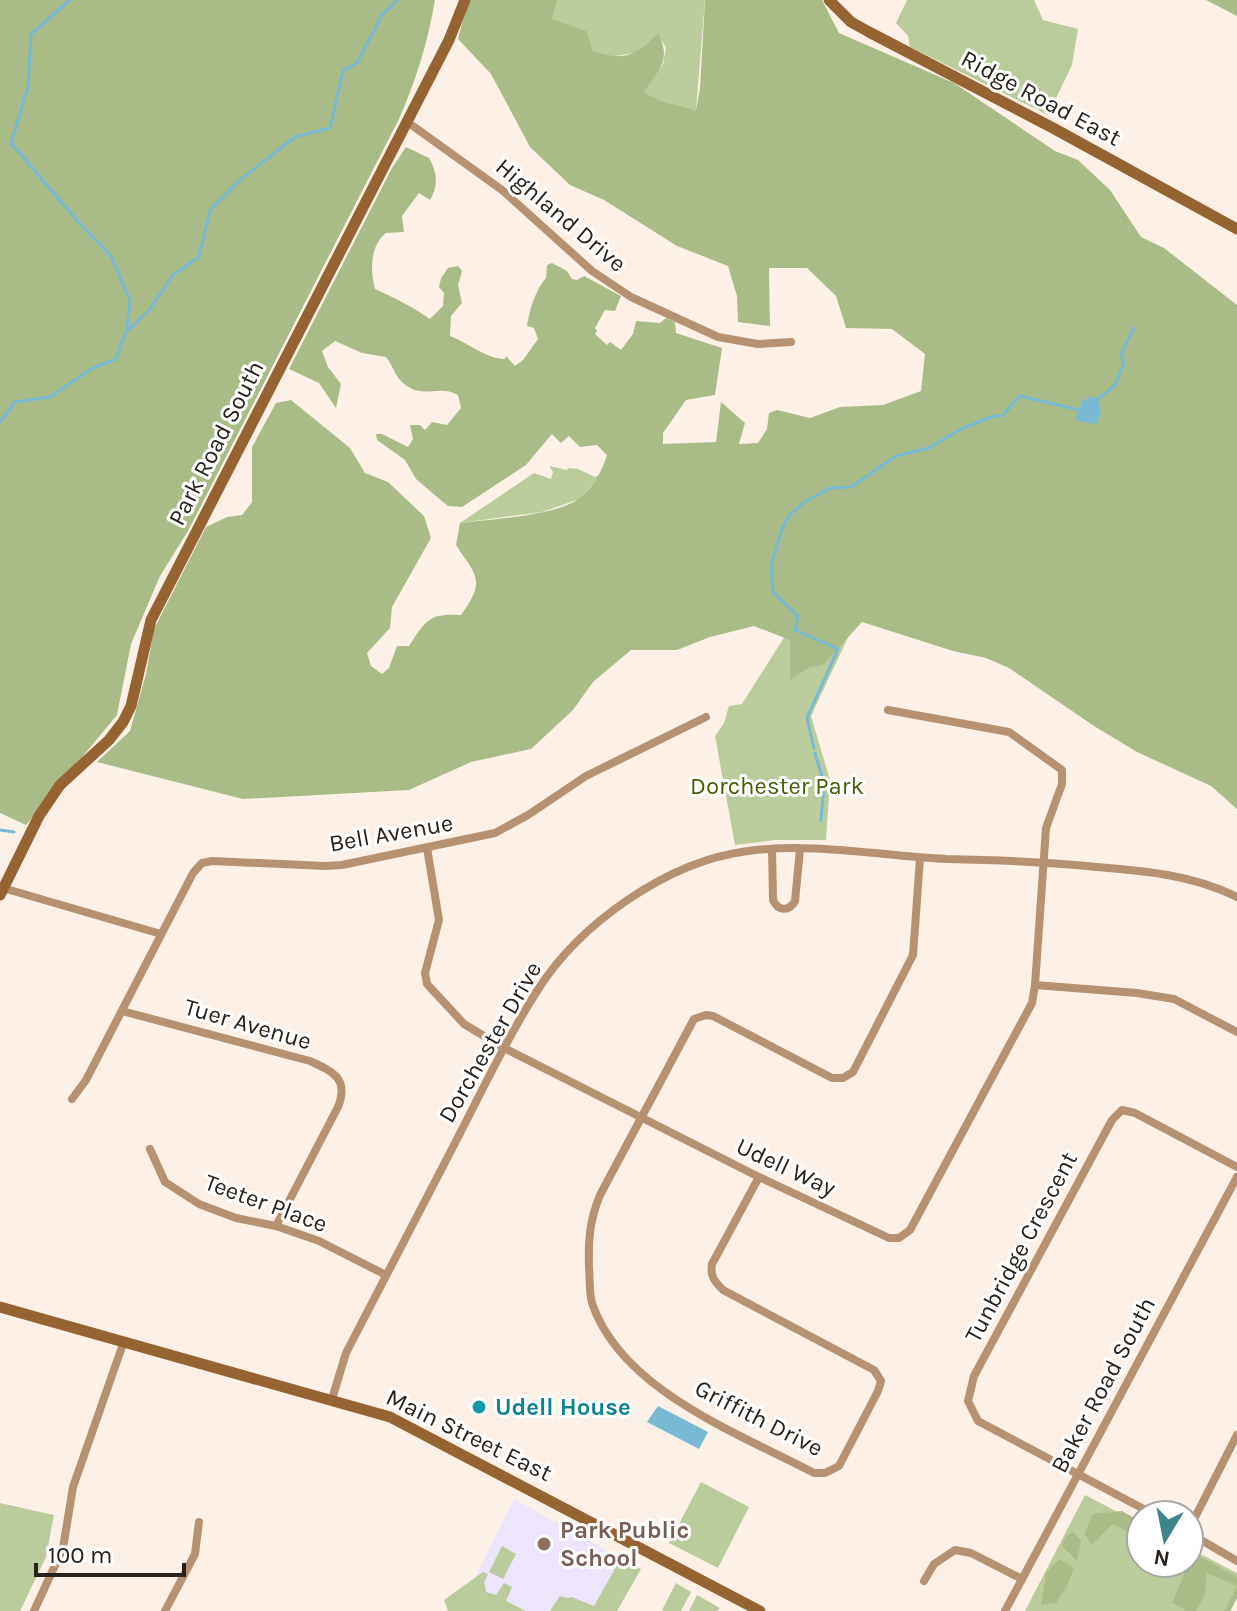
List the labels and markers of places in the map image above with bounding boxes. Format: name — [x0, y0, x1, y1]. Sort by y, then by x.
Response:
place label: Udell House — [495, 1393, 631, 1421]
marker: Udell House — [470, 1398, 488, 1416]
place label: Park Public School — [560, 1516, 689, 1572]
marker: Park Public School — [535, 1535, 553, 1553]

